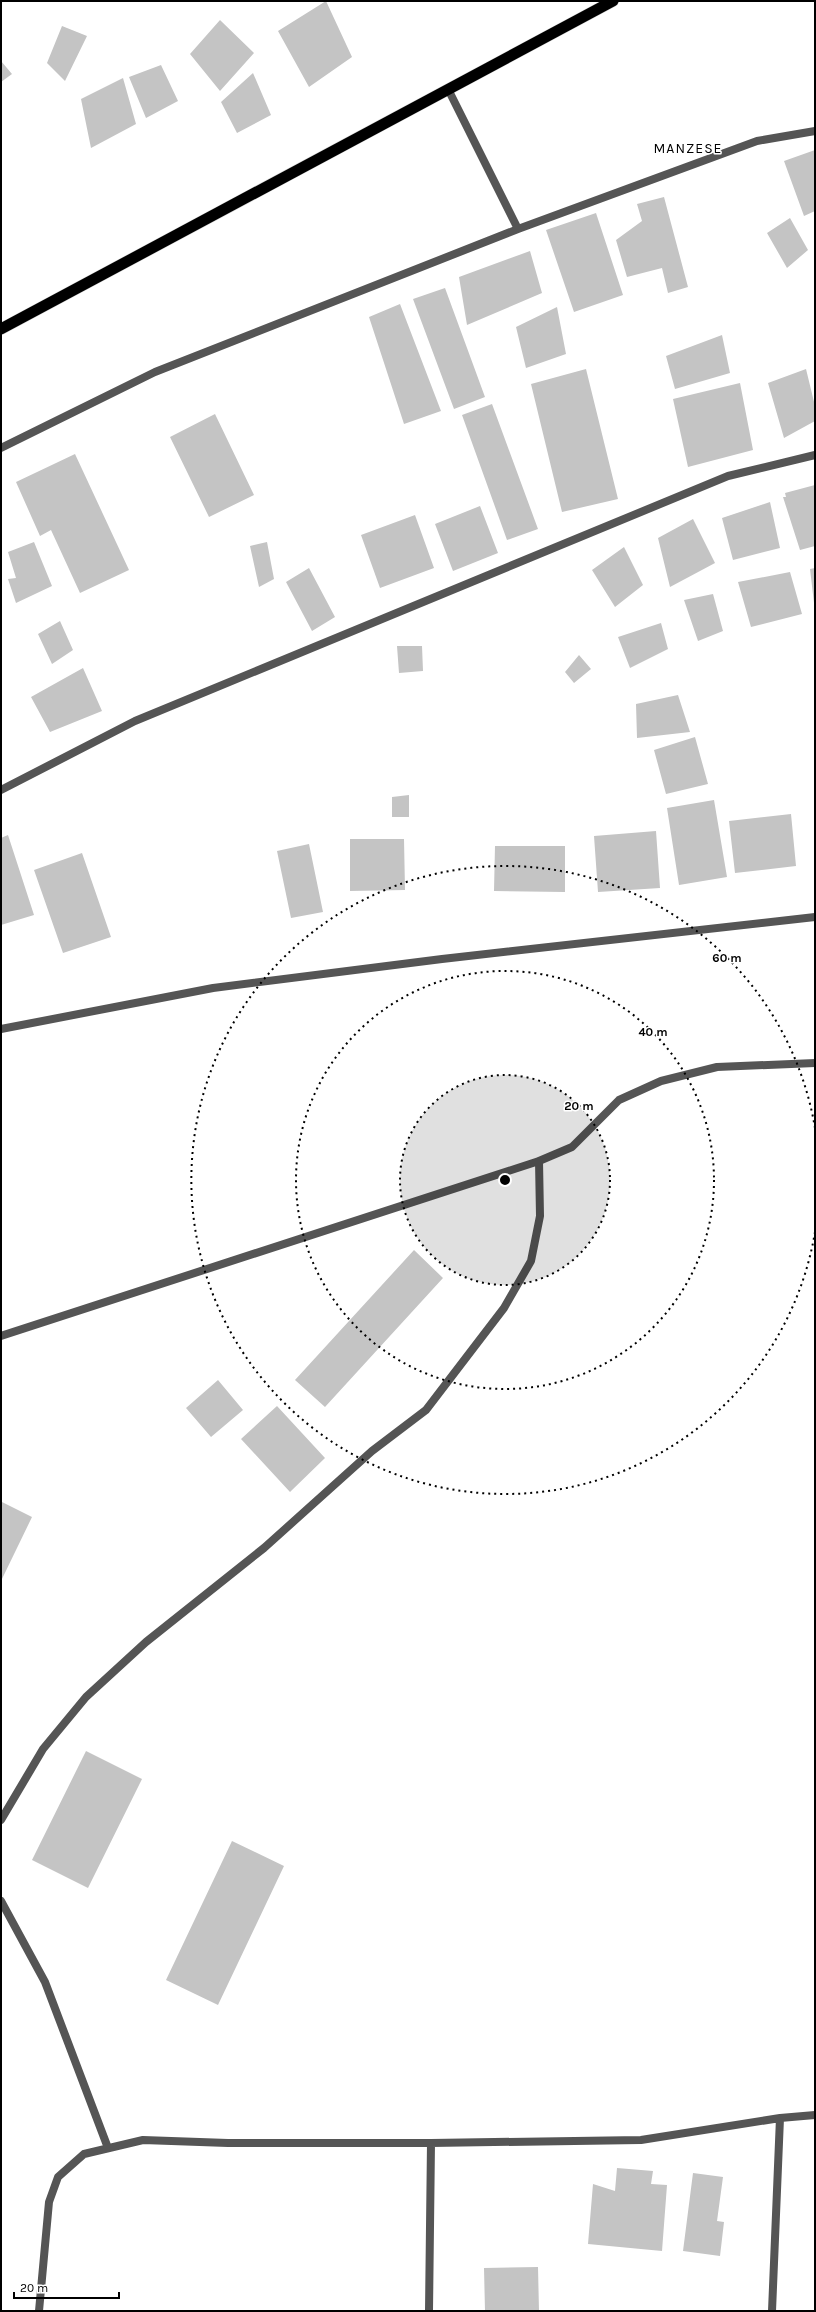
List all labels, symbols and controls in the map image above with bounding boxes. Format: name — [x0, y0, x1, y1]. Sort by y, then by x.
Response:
district label: MANZESE — [654, 140, 722, 157]
text: 60 m — [712, 951, 742, 965]
text: 40 m — [638, 1025, 668, 1039]
text: 20 m — [564, 1099, 594, 1113]
centre of rings — [498, 1173, 512, 1187]
scale bar — [14, 2274, 119, 2300]
text: 20 m — [20, 2281, 48, 2295]

